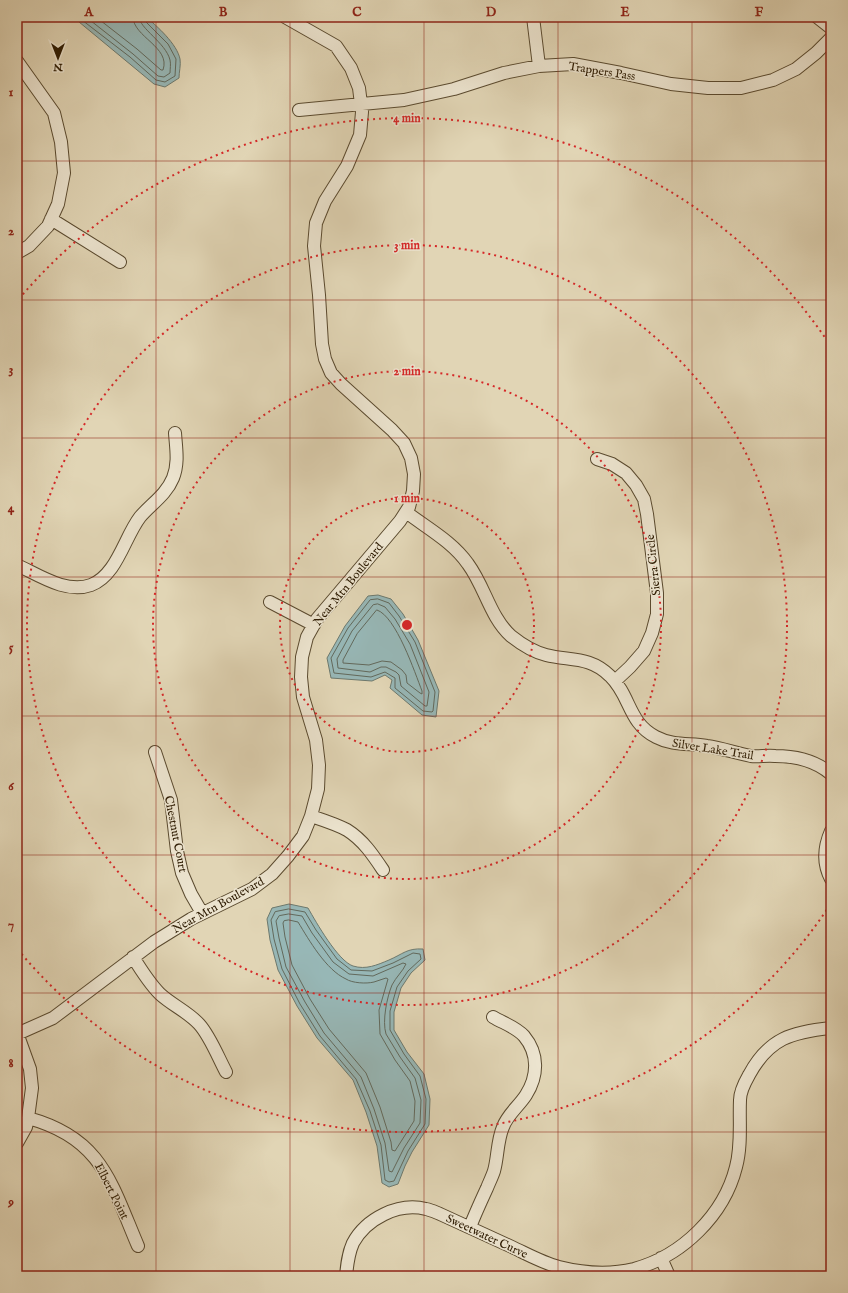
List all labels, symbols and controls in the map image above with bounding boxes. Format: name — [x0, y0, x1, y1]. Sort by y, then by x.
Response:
text: A — [84, 4, 95, 21]
text: B — [219, 4, 228, 21]
text: C — [352, 4, 362, 21]
text: D — [486, 4, 497, 21]
text: E — [620, 4, 630, 21]
text: F — [755, 4, 764, 21]
north arrow — [38, 38, 78, 78]
street label: Trappers Pass — [567, 59, 637, 85]
text: N — [53, 60, 64, 74]
text: 1 — [9, 84, 14, 101]
text: 4 min — [393, 111, 421, 126]
text: 2 — [8, 223, 14, 240]
text: 3 min — [394, 238, 421, 253]
text: 3 — [9, 361, 14, 378]
text: 2 min — [393, 364, 421, 379]
text: 1 min — [394, 491, 421, 506]
text: 4 — [8, 500, 15, 517]
street label: Sierra Circle — [643, 533, 664, 596]
street label: Near Mtn Boulevard — [310, 539, 387, 629]
centre of rings — [400, 618, 414, 632]
text: 5 — [9, 639, 14, 656]
street label: Silver Lake Trail — [671, 736, 755, 763]
text: 6 — [8, 778, 14, 795]
street label: Chestnut Court — [161, 794, 190, 874]
street label: Near Mtn Boulevard — [170, 874, 267, 937]
text: 7 — [8, 917, 14, 934]
text: 8 — [8, 1055, 14, 1072]
street label: Elbert Point — [91, 1160, 132, 1222]
text: 9 — [7, 1194, 14, 1211]
street label: Sweetwater Curve — [443, 1211, 531, 1262]

